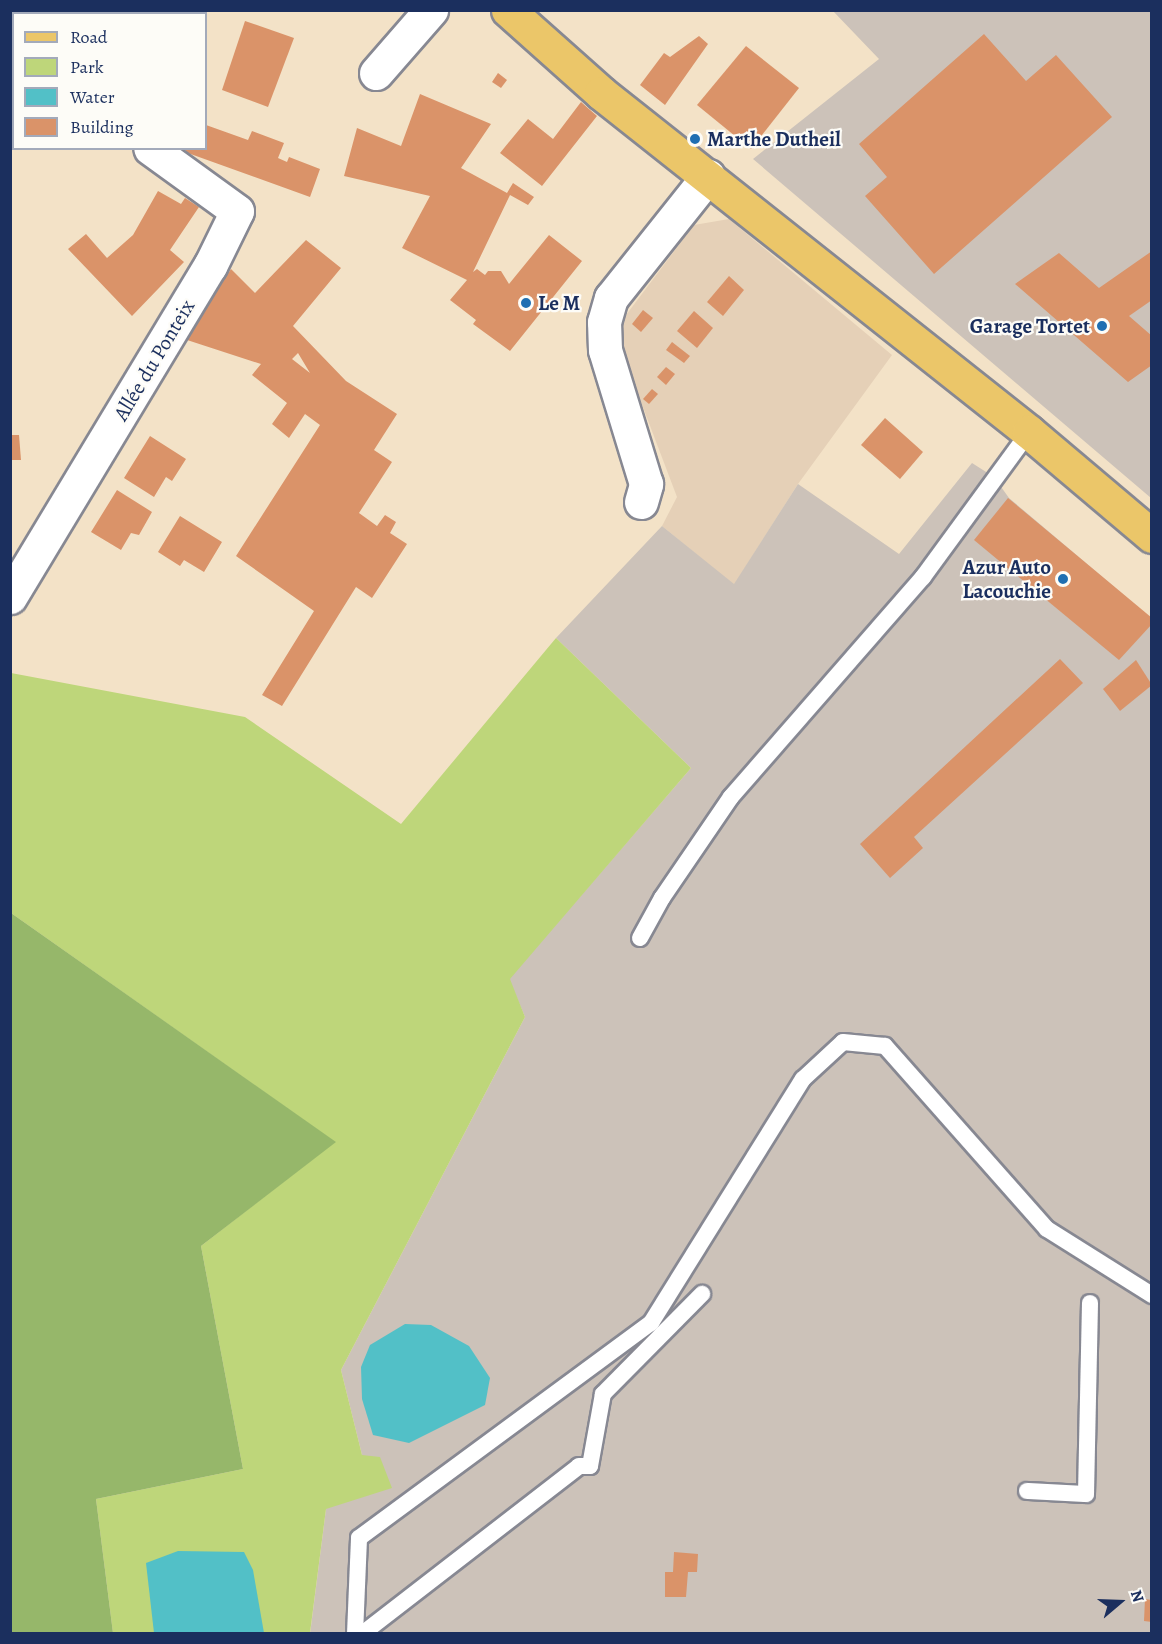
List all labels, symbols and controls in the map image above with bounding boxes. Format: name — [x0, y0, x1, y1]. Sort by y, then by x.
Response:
legend — [12, 12, 207, 150]
text: Road — [70, 25, 107, 49]
text: Park — [70, 55, 104, 79]
text: Water — [70, 85, 115, 109]
text: Building — [70, 115, 134, 139]
place label: Marthe Dutheil — [707, 126, 841, 152]
marker: Marthe Dutheil — [688, 132, 702, 146]
place label: Le M — [538, 290, 580, 316]
street label: Allée du Ponteix — [108, 295, 200, 425]
marker: Le M — [519, 296, 533, 310]
place label: Garage Tortet — [970, 313, 1090, 339]
marker: Garage Tortet — [1095, 319, 1109, 333]
place label: Azur Auto Lacouchie — [962, 554, 1051, 604]
marker: Azur Auto Lacouchie — [1056, 572, 1070, 586]
north arrow — [1090, 1572, 1150, 1632]
text: N — [1125, 1587, 1149, 1605]

